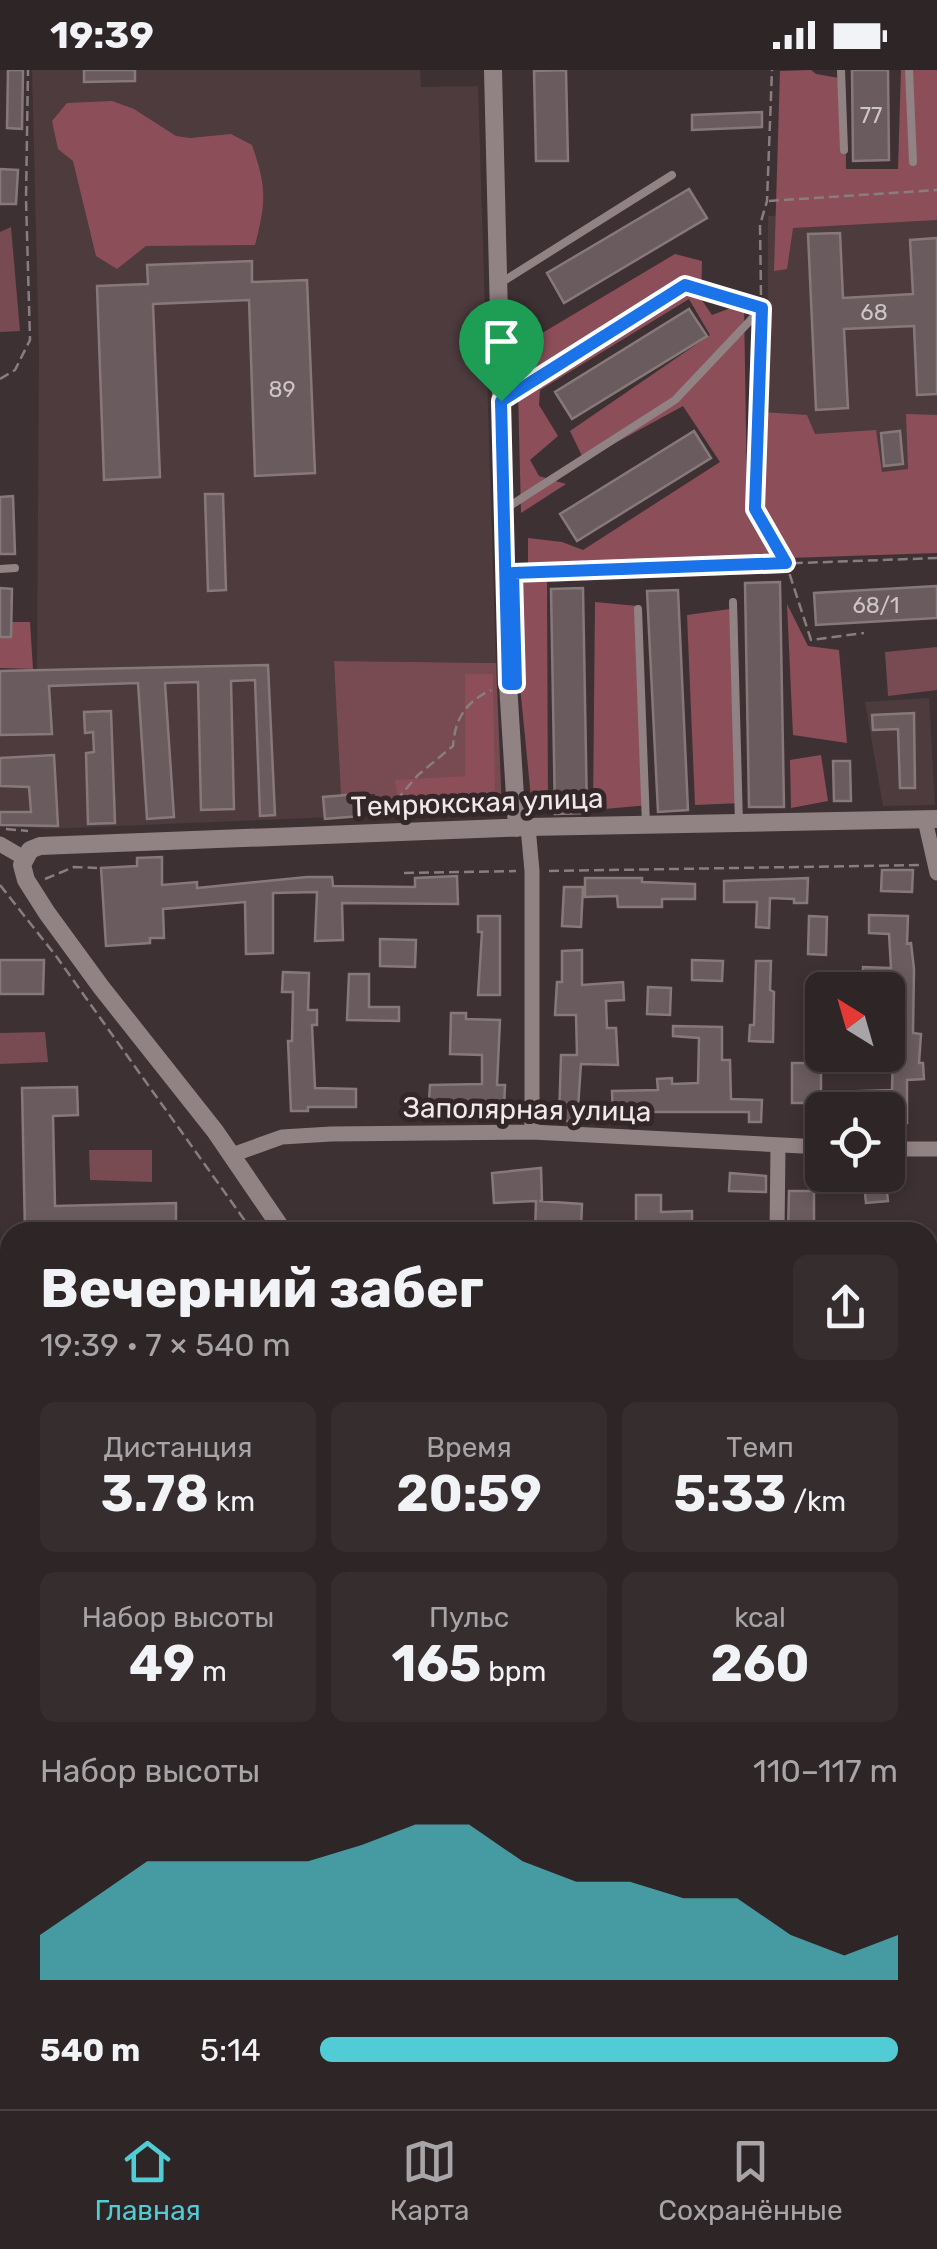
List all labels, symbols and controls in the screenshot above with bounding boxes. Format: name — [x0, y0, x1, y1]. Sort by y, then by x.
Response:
text: 19:39 — [50, 12, 154, 58]
house number: 77 — [860, 102, 882, 129]
pin — [459, 299, 544, 402]
house number: 68 — [860, 299, 888, 326]
icon: arrive — [474, 314, 529, 369]
house number: 89 — [268, 376, 296, 403]
house number: 68/1 — [852, 592, 900, 619]
street label: Темрюкская улица — [350, 782, 604, 823]
north arrow — [805, 972, 905, 1072]
map controls — [805, 972, 905, 1192]
street label: Заполярная улица — [402, 1091, 652, 1128]
button: locate — [805, 1092, 905, 1192]
button: share — [793, 1255, 898, 1360]
text: Вечерний забег — [40, 1256, 484, 1321]
text: 19:39 · 7 × 540 m — [40, 1326, 291, 1364]
text: Дистанция — [104, 1431, 252, 1464]
text: Время — [426, 1431, 512, 1464]
text: Темп — [726, 1431, 794, 1464]
text: 3.78 — [101, 1464, 209, 1524]
text: 20:59 — [396, 1464, 542, 1524]
text: 5:33 — [674, 1464, 787, 1524]
text: km — [209, 1485, 255, 1518]
text: /km — [787, 1485, 846, 1518]
text: Набор высоты — [82, 1601, 274, 1634]
text: Пульс — [429, 1601, 509, 1634]
text: kcal — [734, 1601, 786, 1634]
text: 49 — [129, 1634, 195, 1694]
text: 165 — [392, 1634, 481, 1694]
text: 260 — [710, 1634, 810, 1694]
text: m — [195, 1655, 227, 1688]
text: bpm — [481, 1655, 546, 1688]
text: Набор высоты — [40, 1752, 260, 1790]
text: 110–117 m — [753, 1752, 898, 1790]
text: 540 m — [40, 2031, 140, 2069]
text: 5:14 — [200, 2031, 261, 2069]
tab: Главная — [94, 2134, 201, 2227]
tab: Карта — [390, 2134, 470, 2227]
tab: Сохранённые — [658, 2134, 843, 2227]

